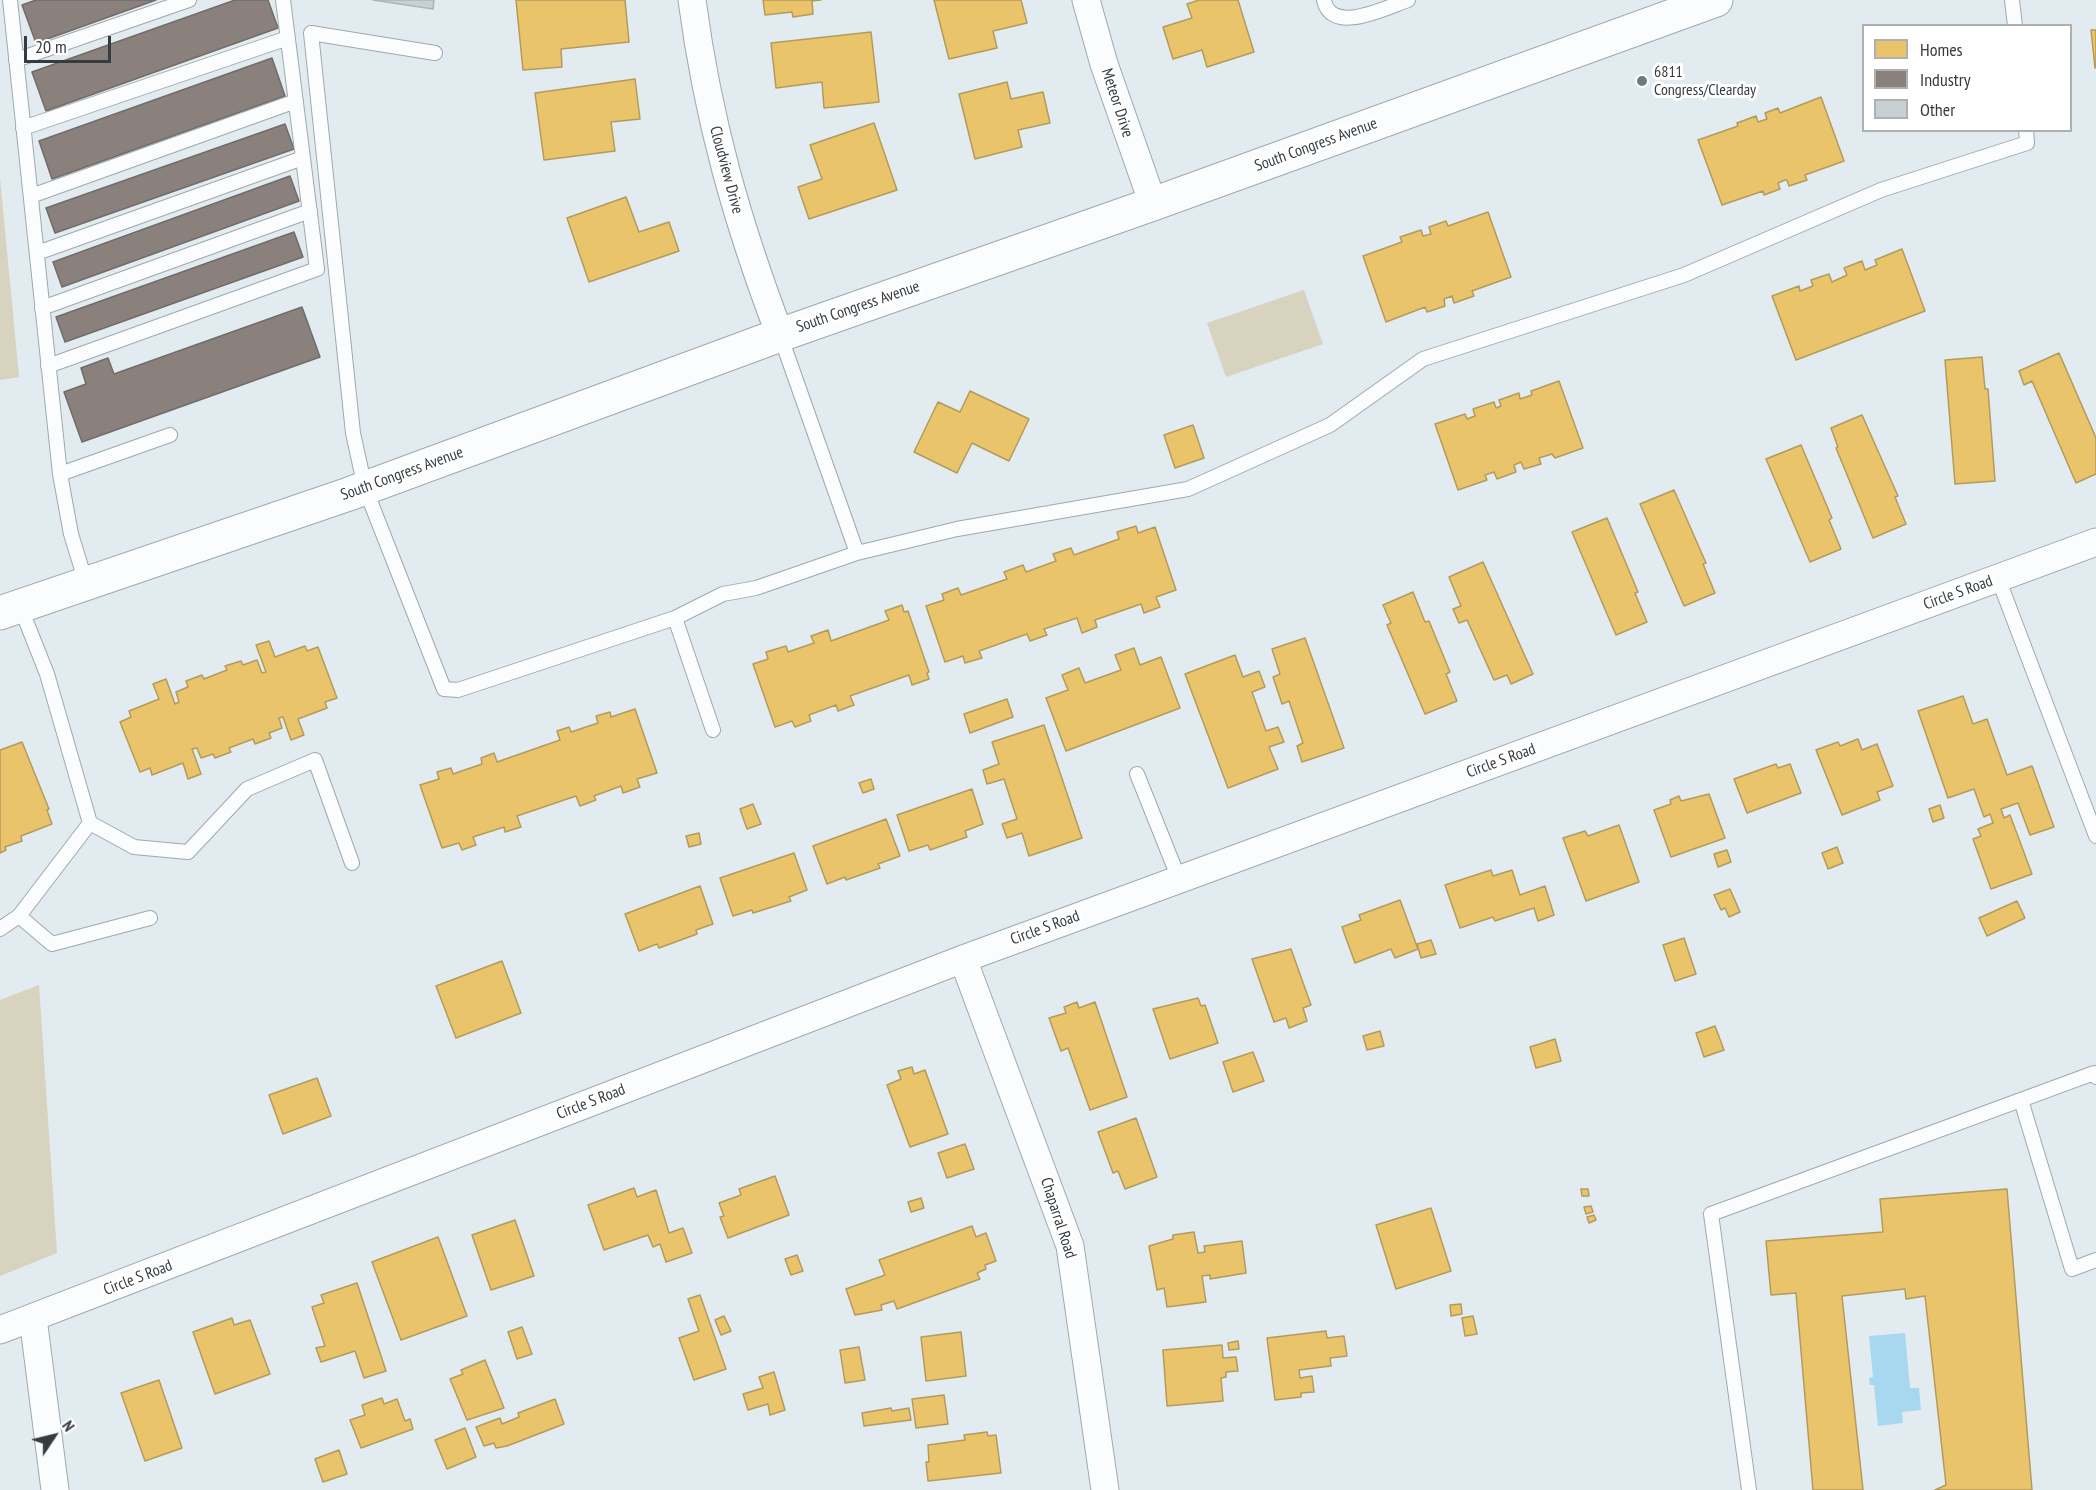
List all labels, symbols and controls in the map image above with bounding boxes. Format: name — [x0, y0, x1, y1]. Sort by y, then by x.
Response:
scale bar — [27, 24, 114, 62]
legend — [1862, 24, 2072, 132]
text: 20 m — [35, 35, 67, 58]
text: Homes — [1920, 38, 1963, 61]
place label: 6811 Congress/Clearday — [1654, 62, 1756, 100]
street label: Meteor Drive — [1097, 66, 1137, 140]
text: Industry — [1920, 68, 1970, 91]
marker: 6811 Congress/Clearday — [1635, 74, 1649, 88]
text: Other — [1920, 98, 1955, 121]
street label: South Congress Avenue — [1252, 114, 1380, 176]
street label: Cloudview Drive — [705, 124, 747, 216]
street label: South Congress Avenue — [794, 277, 922, 337]
street label: South Congress Avenue — [338, 443, 466, 505]
street label: Circle S Road — [1921, 572, 1995, 614]
street label: Circle S Road — [1464, 740, 1538, 782]
street label: Circle S Road — [1008, 907, 1082, 949]
street label: Circle S Road — [554, 1080, 628, 1124]
street label: Chaparral Road — [1036, 1175, 1080, 1261]
street label: Circle S Road — [101, 1256, 175, 1300]
north arrow — [24, 1406, 84, 1466]
text: N — [58, 1416, 79, 1435]

